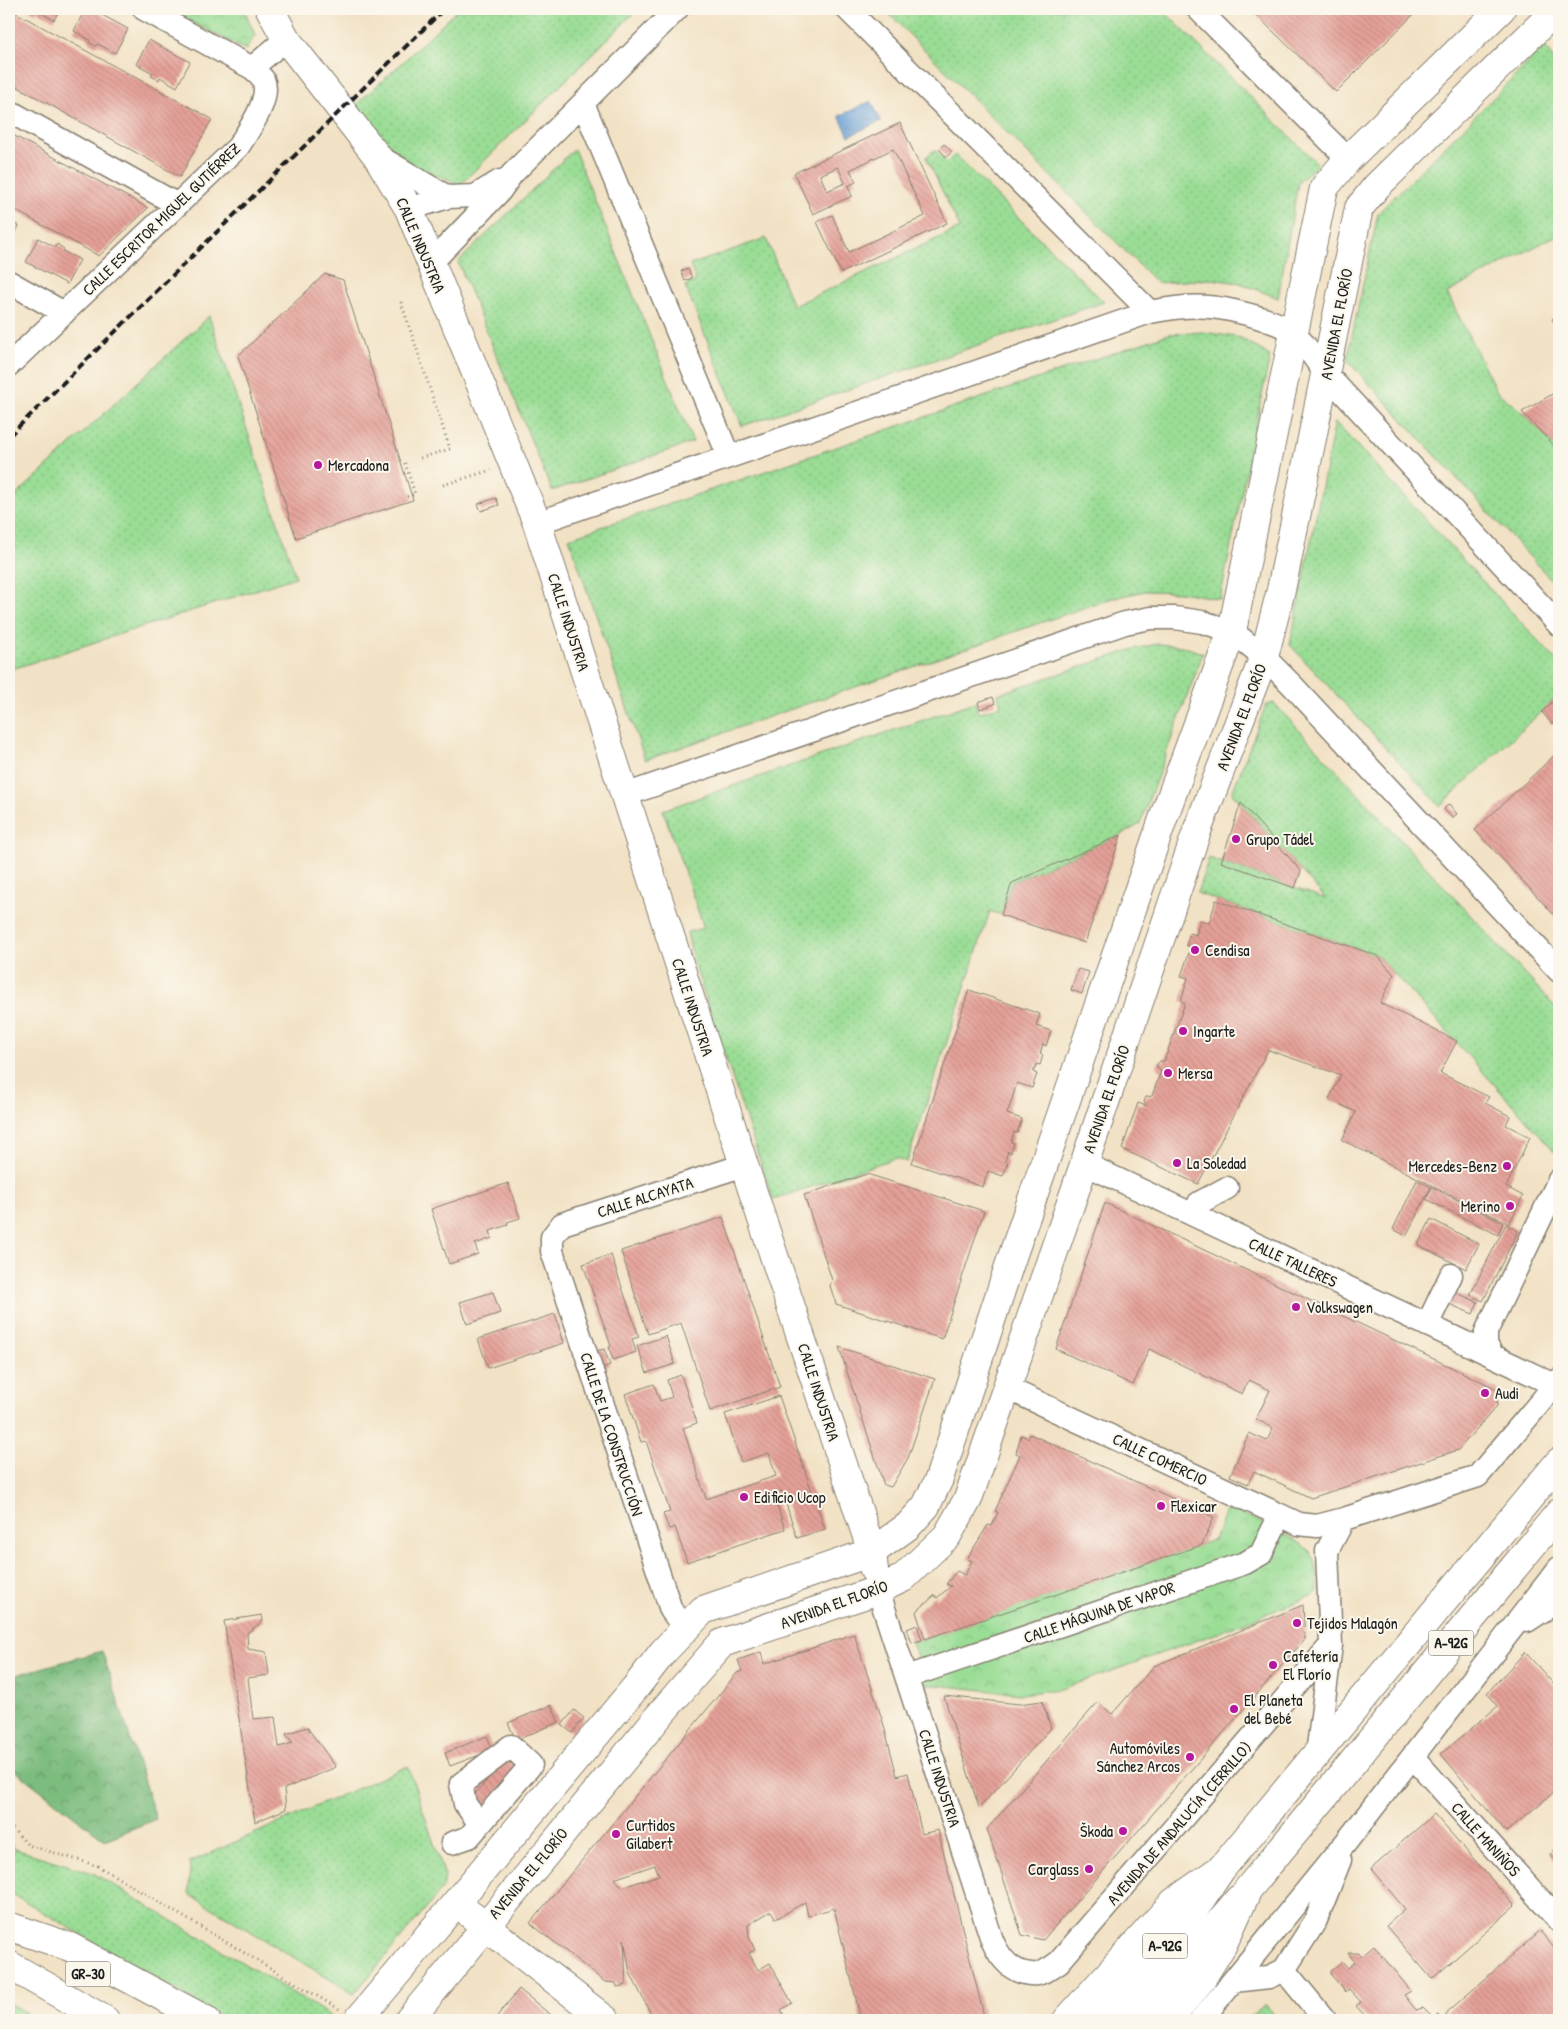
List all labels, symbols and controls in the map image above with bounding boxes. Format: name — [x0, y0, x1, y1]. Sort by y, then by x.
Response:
street label: CALLE ESCRITOR MIGUEL GUTIÉRREZ — [77, 138, 245, 300]
street label: CALLE INDUSTRIA — [391, 194, 451, 296]
street label: AVENIDA EL FLORÍO — [1314, 266, 1358, 381]
place label: Mercadona — [328, 454, 389, 476]
marker: Mercadona — [312, 459, 324, 471]
street label: CALLE INDUSTRIA — [543, 570, 595, 674]
street label: AVENIDA EL FLORÍO — [1211, 660, 1271, 774]
place label: Grupo Tádel — [1246, 828, 1315, 850]
marker: Grupo Tádel — [1230, 833, 1242, 845]
place label: Cendisa — [1205, 939, 1250, 961]
marker: Cendisa — [1189, 944, 1201, 956]
street label: CALLE INDUSTRIA — [667, 955, 719, 1059]
place label: Ingarte — [1193, 1020, 1236, 1042]
marker: Ingarte — [1177, 1025, 1189, 1037]
street label: AVENIDA EL FLORÍO — [1077, 1042, 1135, 1156]
place label: Mersa — [1178, 1062, 1212, 1084]
marker: Mersa — [1162, 1067, 1174, 1079]
place label: La Soledad — [1187, 1152, 1246, 1174]
place label: Mercedes-Benz — [1409, 1155, 1497, 1177]
marker: La Soledad — [1171, 1157, 1183, 1169]
marker: Mercedes-Benz — [1501, 1160, 1513, 1172]
street label: CALLE ALCAYATA — [594, 1171, 696, 1223]
place label: Merino — [1461, 1195, 1501, 1217]
marker: Merino — [1504, 1200, 1516, 1212]
street label: CALLE TALLERES — [1245, 1232, 1341, 1292]
place label: Volkswagen — [1306, 1296, 1373, 1318]
marker: Volkswagen — [1290, 1301, 1302, 1313]
street label: CALLE INDUSTRIA — [793, 1340, 845, 1444]
street label: CALLE DE LA CONSTRUCCIÓN — [575, 1349, 649, 1519]
place label: Audi — [1495, 1382, 1519, 1404]
marker: Audi — [1479, 1387, 1491, 1399]
street label: CALLE COMERCIO — [1109, 1427, 1211, 1491]
place label: Edificio Ucop — [754, 1486, 826, 1508]
marker: Edificio Ucop — [738, 1491, 750, 1503]
place label: Flexicar — [1170, 1495, 1217, 1517]
marker: Flexicar — [1155, 1500, 1167, 1512]
street label: AVENIDA EL FLORÍO — [777, 1574, 891, 1634]
street label: CALLE MÁQUINA DE VAPOR — [1020, 1576, 1178, 1648]
place label: Tejidos Malagón — [1307, 1612, 1398, 1634]
marker: Tejidos Malagón — [1291, 1617, 1303, 1629]
road number: A-92G — [1428, 1630, 1474, 1656]
place label: Cafetería El Florío — [1283, 1645, 1338, 1685]
marker: Cafetería El Florío — [1267, 1659, 1279, 1671]
place label: El Planeta del Bebé — [1244, 1689, 1303, 1729]
marker: El Planeta del Bebé — [1228, 1703, 1240, 1715]
street label: CALLE INDUSTRIA — [914, 1726, 966, 1830]
street label: AVENIDA DE ANDALUCÍA (CERRILLO) — [1102, 1736, 1256, 1910]
place label: Automóviles Sánchez Arcos — [1097, 1737, 1180, 1777]
marker: Automóviles Sánchez Arcos — [1184, 1751, 1196, 1763]
street label: CALLE MANIÑOS — [1447, 1797, 1526, 1882]
place label: Curtidos Gilabert — [626, 1814, 675, 1854]
place label: Škoda — [1080, 1820, 1113, 1842]
street label: AVENIDA EL FLORÍO — [483, 1823, 573, 1923]
marker: Škoda — [1117, 1825, 1129, 1837]
marker: Curtidos Gilabert — [610, 1828, 622, 1840]
place label: Carglass — [1028, 1858, 1079, 1880]
marker: Carglass — [1083, 1863, 1095, 1875]
road number: A-92G — [1142, 1934, 1188, 1958]
road number: GR-30 — [66, 1962, 110, 1986]

